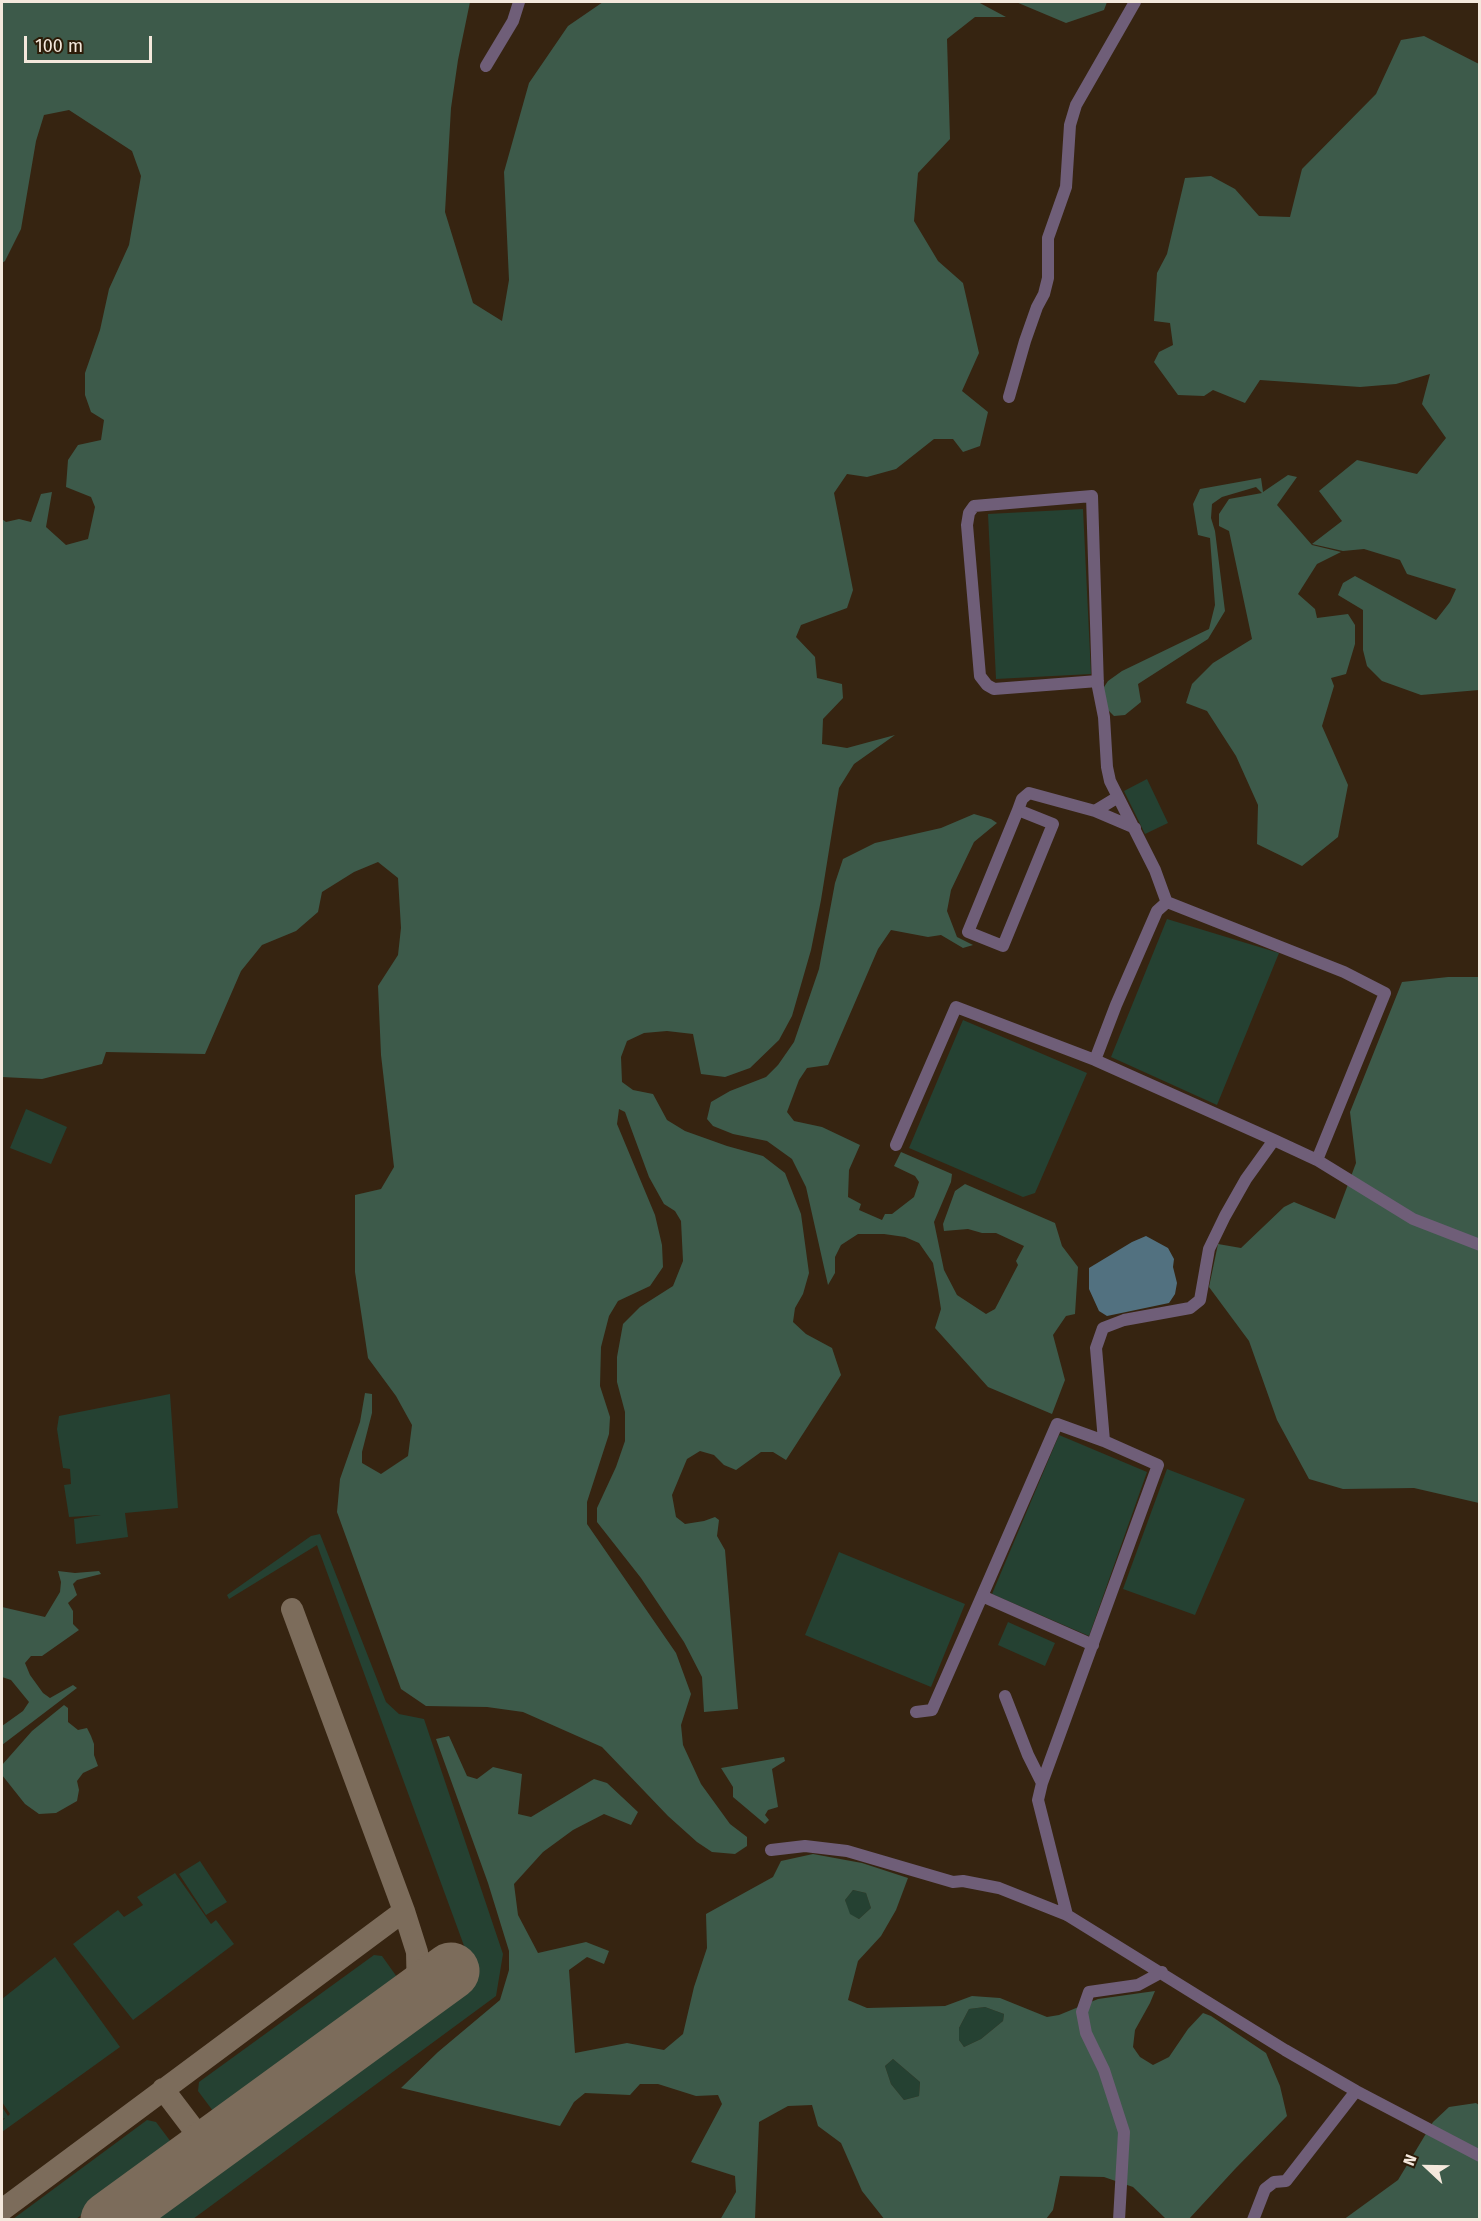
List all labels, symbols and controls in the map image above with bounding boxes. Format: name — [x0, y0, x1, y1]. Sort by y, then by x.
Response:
scale bar — [27, 24, 154, 62]
text: 100 m — [35, 35, 83, 57]
north arrow — [1397, 2137, 1457, 2197]
text: N — [1399, 2152, 1421, 2169]

